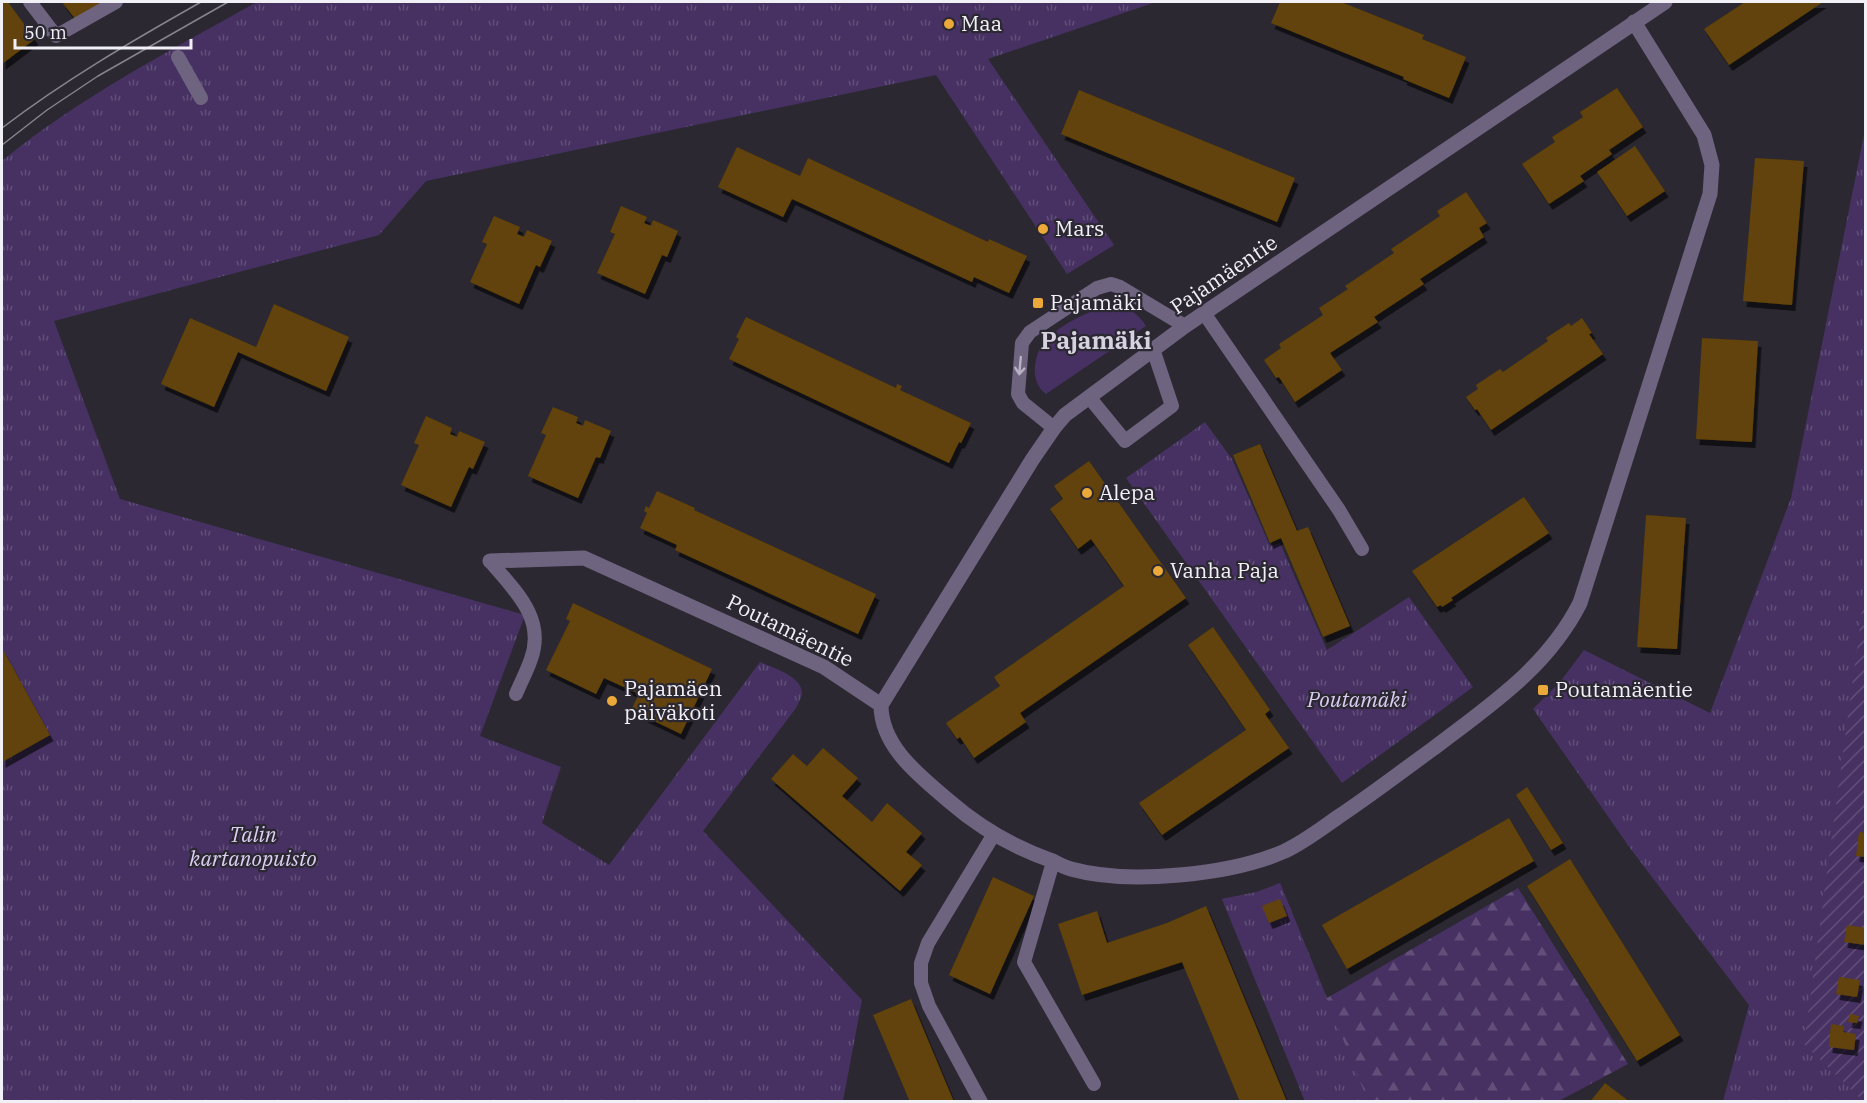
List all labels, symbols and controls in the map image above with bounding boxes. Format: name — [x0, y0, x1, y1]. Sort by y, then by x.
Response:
place label: Maa — [961, 9, 1002, 37]
scale bar — [15, 12, 190, 50]
marker: Maa — [942, 17, 956, 31]
text: 50 m — [24, 21, 67, 44]
place label: Mars — [1055, 214, 1104, 242]
marker: Mars — [1036, 222, 1050, 236]
street label: Pajamäentie — [1164, 228, 1282, 320]
place label: Pajamäki — [1050, 288, 1142, 316]
marker: Pajamäki — [1031, 296, 1045, 310]
district label: Pajamäki — [1040, 324, 1152, 356]
one-way arrow — [1014, 355, 1025, 375]
place label: Alepa — [1099, 478, 1155, 506]
marker: Alepa — [1080, 486, 1094, 500]
place label: Vanha Paja — [1170, 556, 1279, 584]
marker: Vanha Paja — [1151, 564, 1165, 578]
street label: Poutamäentie — [722, 587, 859, 673]
place label: Pajamäen päiväkoti — [624, 674, 722, 726]
place label: Poutamäentie — [1555, 675, 1693, 703]
marker: Poutamäentie — [1536, 683, 1550, 697]
park label: Poutamäki — [1306, 685, 1407, 713]
marker: Pajamäen päiväkoti — [605, 694, 619, 708]
park label: Talin kartanopuisto — [189, 820, 317, 872]

